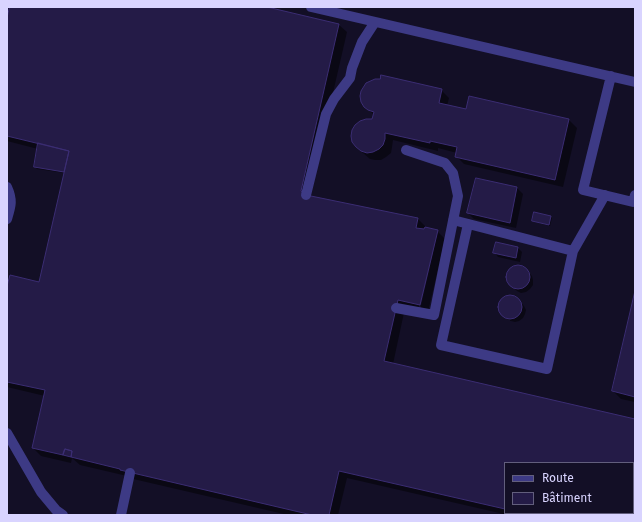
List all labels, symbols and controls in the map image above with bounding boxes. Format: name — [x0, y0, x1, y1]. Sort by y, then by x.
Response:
legend — [504, 462, 634, 514]
text: Route — [542, 471, 574, 485]
text: Bâtiment — [542, 491, 592, 505]

